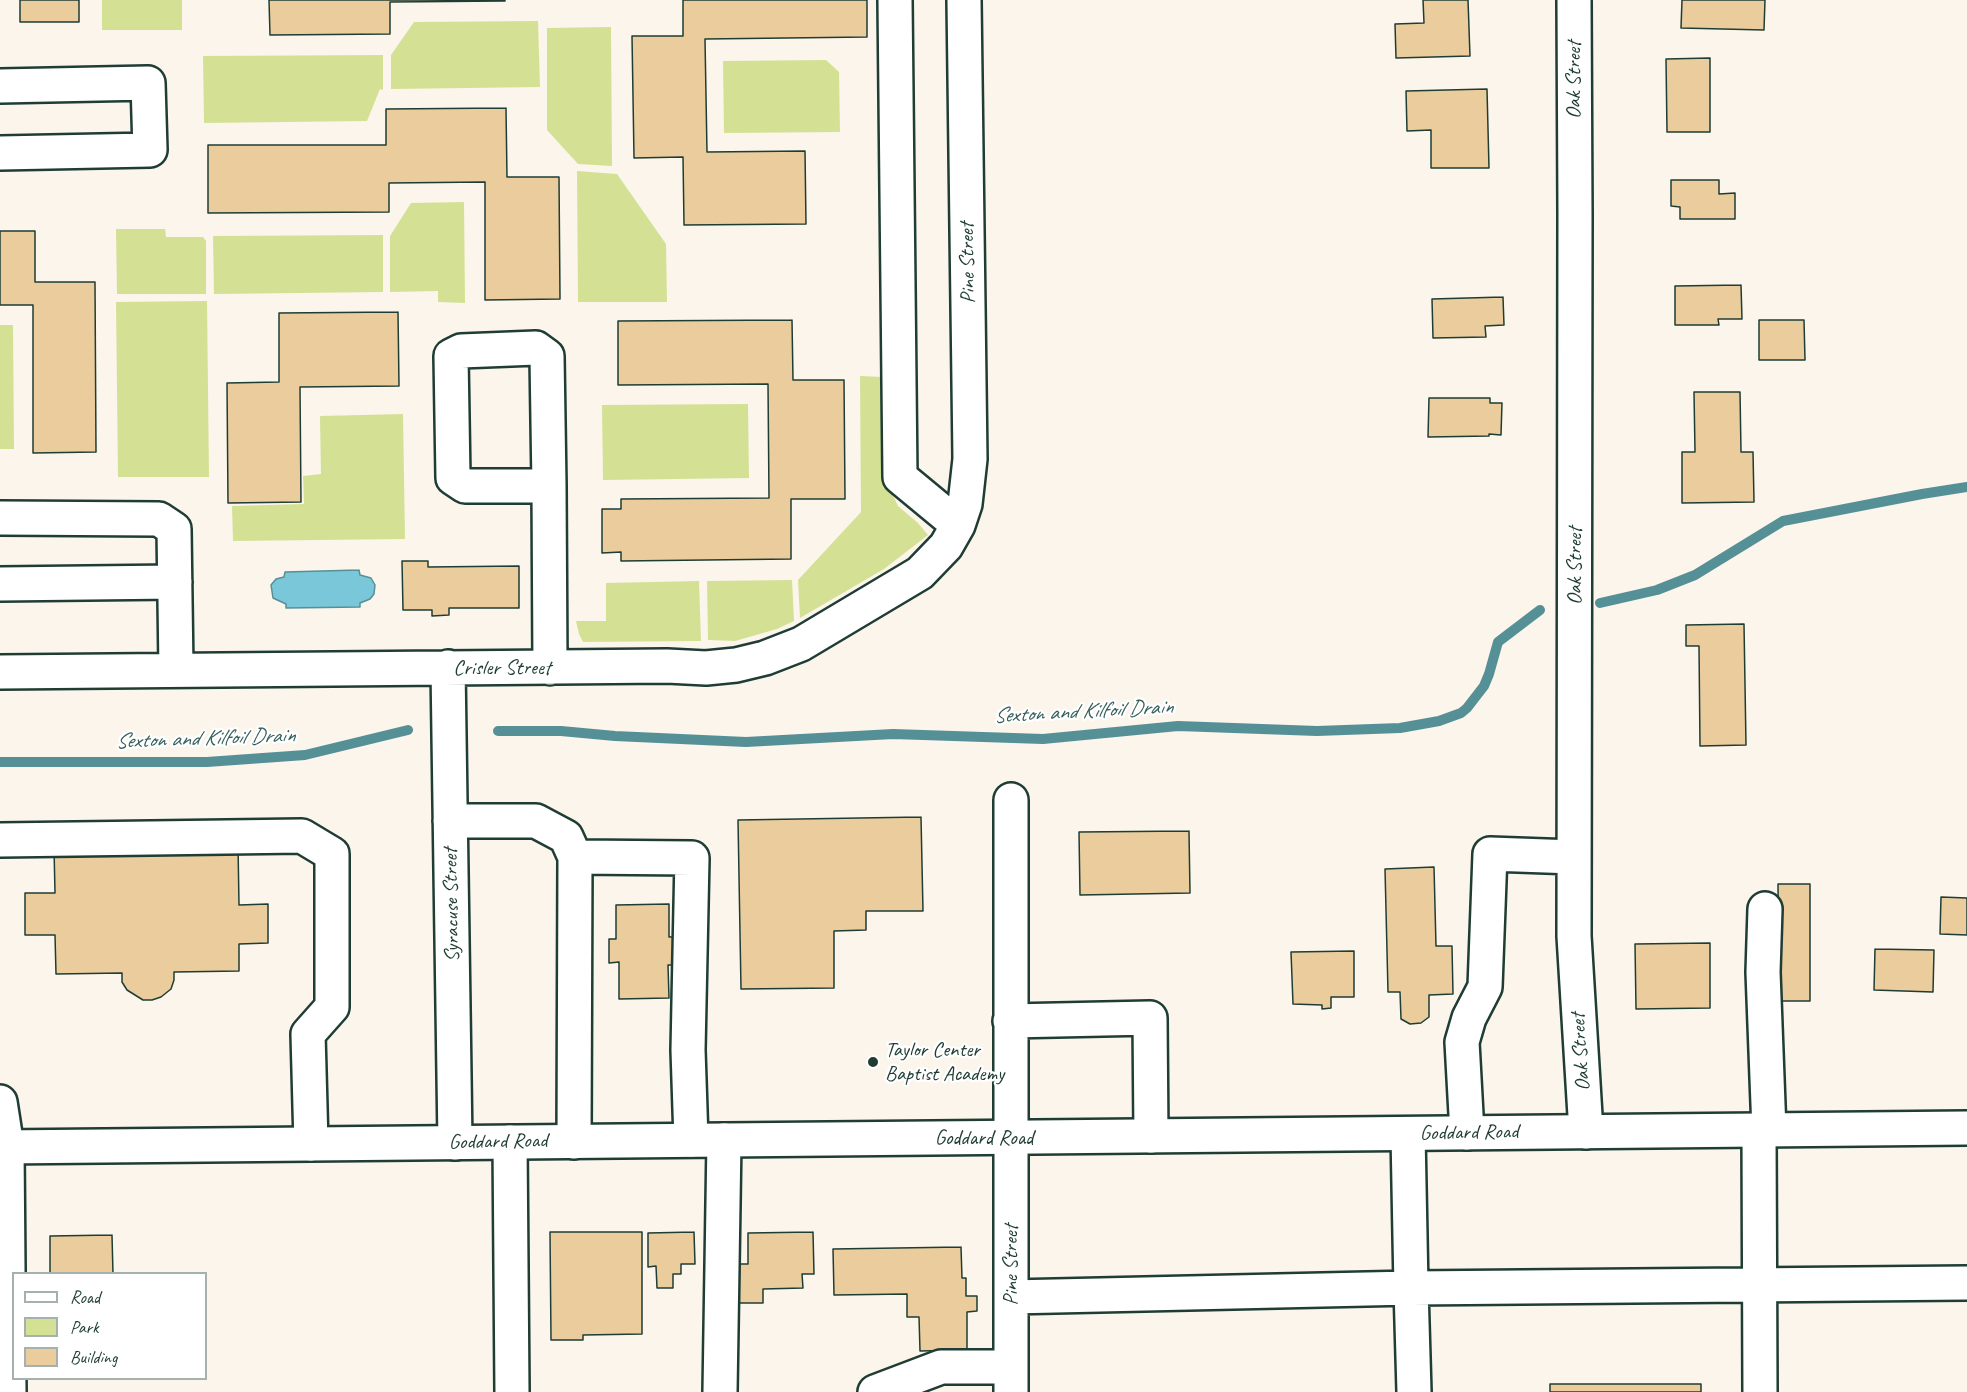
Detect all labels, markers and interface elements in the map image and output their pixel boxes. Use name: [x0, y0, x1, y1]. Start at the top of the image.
street label: Oak Street: [1561, 41, 1587, 119]
street label: Pine Street: [955, 222, 981, 304]
street label: Oak Street: [1562, 527, 1588, 605]
street label: Crisler Street: [453, 655, 551, 681]
water label: Sexton and Kilfoil Drain: [993, 694, 1173, 730]
water label: Sexton and Kilfoil Drain: [115, 723, 295, 755]
street label: Syracuse Street: [438, 848, 466, 962]
street label: Oak Street: [1566, 1012, 1596, 1092]
place label: Taylor Center Baptist Academy: [885, 1037, 1004, 1087]
marker: Taylor Center Baptist Academy: [866, 1055, 880, 1069]
street label: Goddard Road: [1419, 1120, 1519, 1146]
street label: Goddard Road: [935, 1125, 1033, 1151]
street label: Goddard Road: [448, 1129, 548, 1155]
street label: Pine Street: [998, 1225, 1024, 1305]
legend: [12, 1272, 207, 1380]
text: Road: [70, 1286, 100, 1308]
text: Park: [70, 1316, 99, 1338]
text: Building: [70, 1346, 117, 1368]

